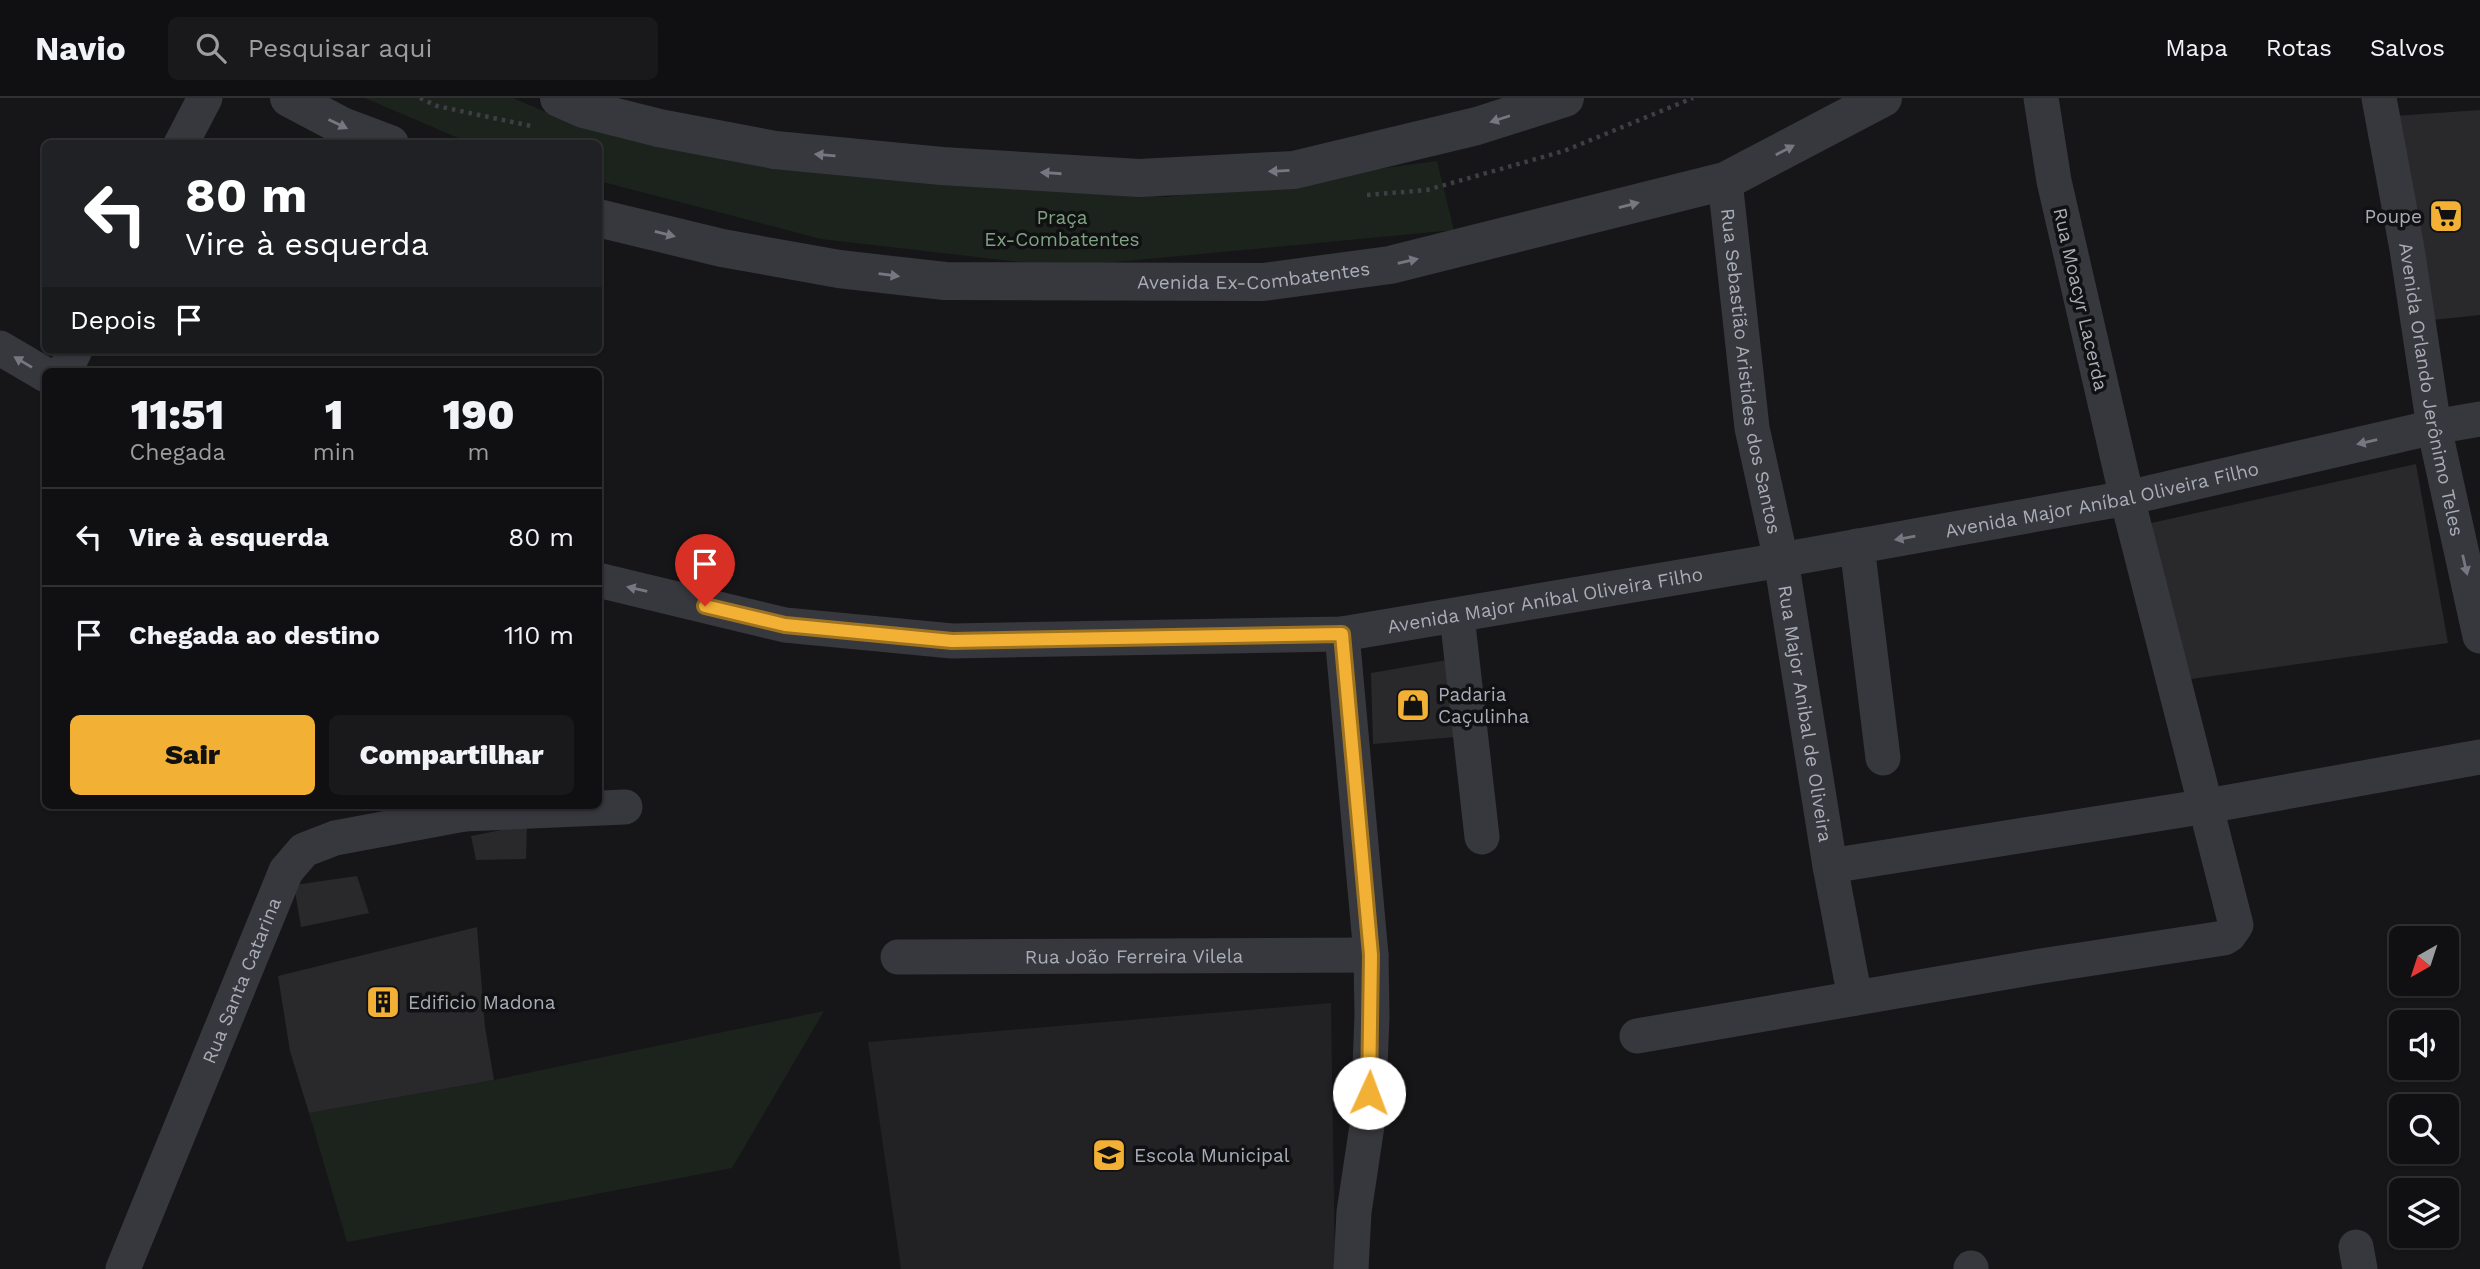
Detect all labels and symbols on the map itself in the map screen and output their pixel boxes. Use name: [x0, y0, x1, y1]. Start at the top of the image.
one-way arrow: [1489, 114, 1510, 125]
one-way arrow: [328, 118, 348, 129]
one-way arrow: [1776, 144, 1796, 156]
one-way arrow: [813, 149, 835, 160]
one-way arrow: [1267, 165, 1289, 176]
one-way arrow: [1040, 167, 1062, 178]
supermarket icon: Poupe: [2427, 197, 2465, 235]
one-way arrow: [1618, 199, 1640, 210]
street label: Rua Moacyr Lacerda: [2048, 205, 2113, 393]
place label: Poupe: [2365, 205, 2422, 228]
park label: Praça Ex-Combatentes: [984, 206, 1140, 251]
street label: Rua Sebastião Aristides dos Santos: [1716, 207, 1786, 536]
one-way arrow: [654, 229, 676, 240]
street label: Avenida Orlando Jerônimo Teles: [2394, 241, 2469, 538]
one-way arrow: [1397, 255, 1419, 266]
street label: Avenida Ex-Combatentes: [1137, 257, 1371, 294]
one-way arrow: [878, 269, 900, 280]
one-way arrow: [13, 355, 32, 368]
one-way arrow: [2356, 437, 2378, 448]
street label: Avenida Major Aníbal Oliveira Filho: [1943, 457, 2261, 542]
one-way arrow: [1894, 533, 1916, 544]
pin: [675, 534, 735, 606]
one-way arrow: [2460, 554, 2471, 576]
street label: Avenida Major Aníbal Oliveira Filho: [1386, 562, 1704, 638]
street label: Rua Major Anibal de Oliveira: [1773, 583, 1837, 844]
one-way arrow: [626, 584, 648, 595]
place label: Padaria Caçulinha: [1438, 683, 1530, 728]
shop icon: Padaria Caçulinha: [1394, 686, 1432, 724]
street label: Rua Santa Catarina: [197, 894, 286, 1067]
north arrow: [2389, 926, 2459, 996]
street label: Rua João Ferreira Vilela: [1025, 945, 1243, 968]
building icon: Edificio Madona: [364, 983, 402, 1021]
place label: Edificio Madona: [408, 991, 556, 1014]
position arrow: [1332, 1056, 1406, 1130]
school or university icon: Escola Municipal: [1090, 1136, 1128, 1174]
place label: Escola Municipal: [1134, 1144, 1290, 1167]

